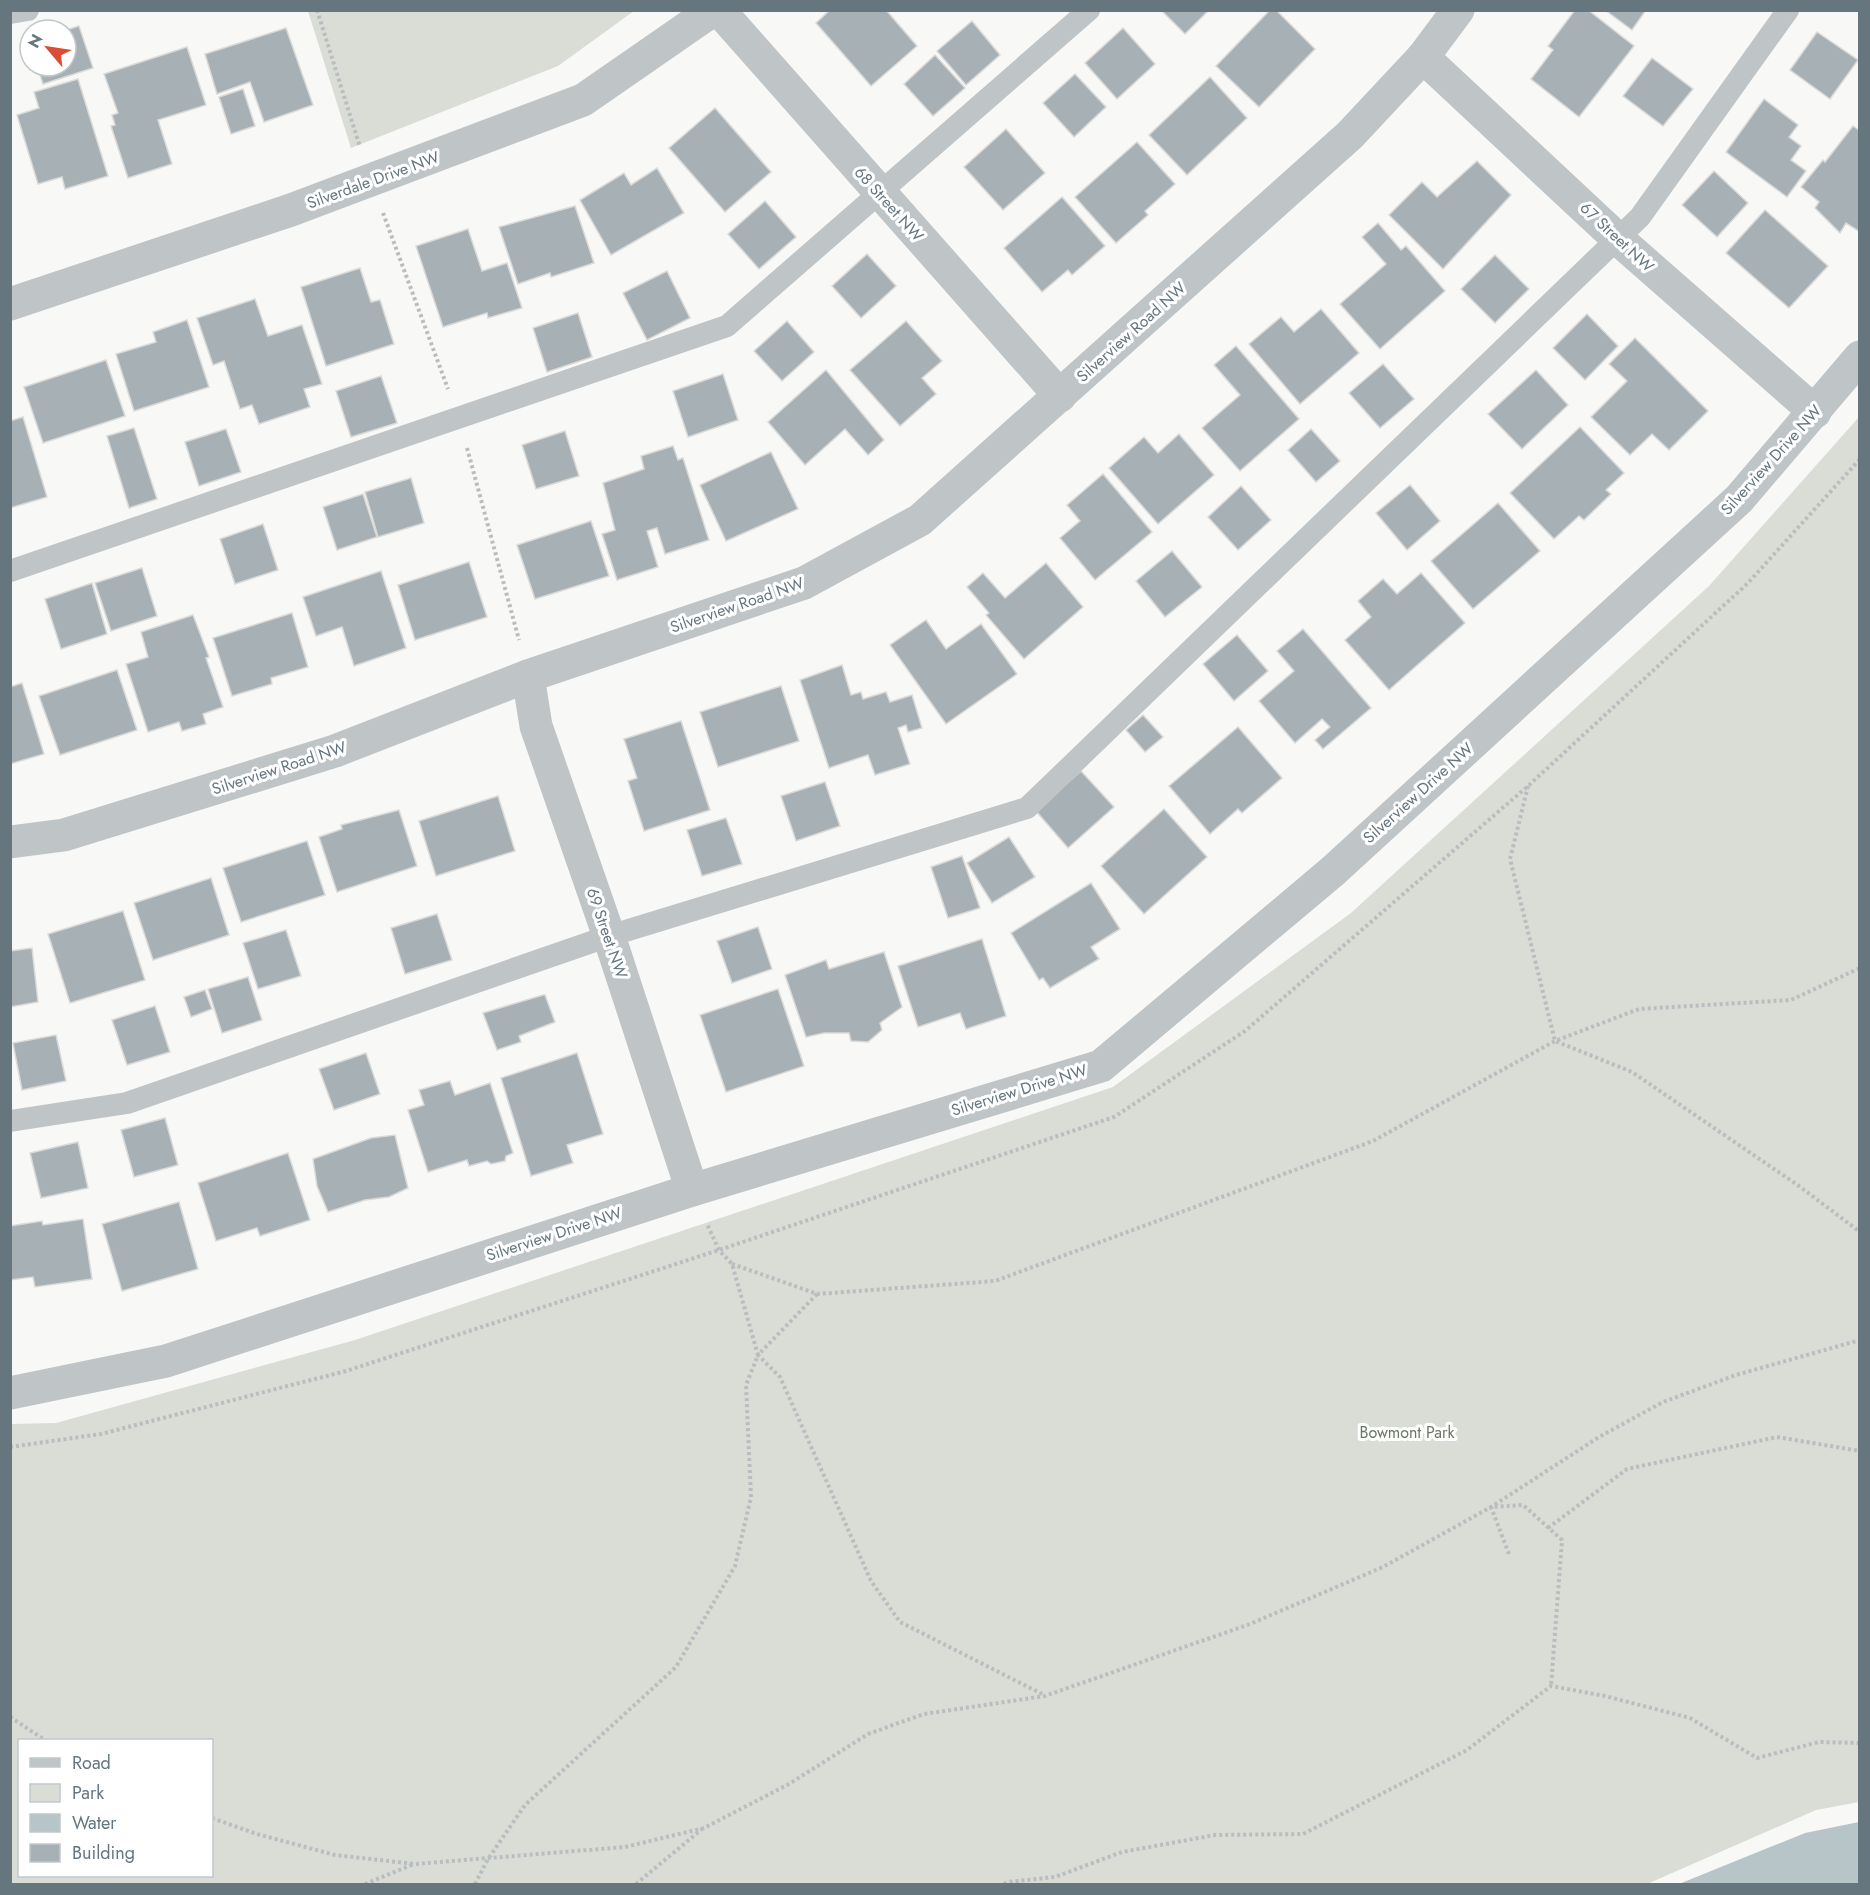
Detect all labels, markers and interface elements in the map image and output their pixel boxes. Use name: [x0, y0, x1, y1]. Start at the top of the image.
north arrow: [18, 18, 78, 78]
text: N: [22, 30, 48, 52]
street label: Silverdale Drive NW: [304, 145, 443, 215]
street label: 68 Street NW: [849, 161, 929, 247]
street label: 67 Street NW: [1575, 197, 1659, 277]
street label: Silverview Road NW: [1071, 276, 1191, 387]
street label: Silverview Drive NW: [1715, 400, 1827, 520]
street label: Silverview Road NW: [667, 571, 807, 639]
street label: Silverview Road NW: [209, 735, 349, 801]
street label: Silverview Drive NW: [1358, 737, 1478, 849]
street label: 69 Street NW: [581, 885, 633, 982]
street label: Silverview Drive NW: [948, 1058, 1090, 1122]
street label: Silverview Drive NW: [483, 1201, 625, 1267]
park label: Bowmont Park: [1359, 1421, 1455, 1444]
legend: [18, 1739, 213, 1877]
text: Road: [72, 1750, 111, 1776]
text: Park: [72, 1780, 104, 1806]
text: Water: [72, 1810, 117, 1836]
text: Building: [72, 1840, 135, 1866]

